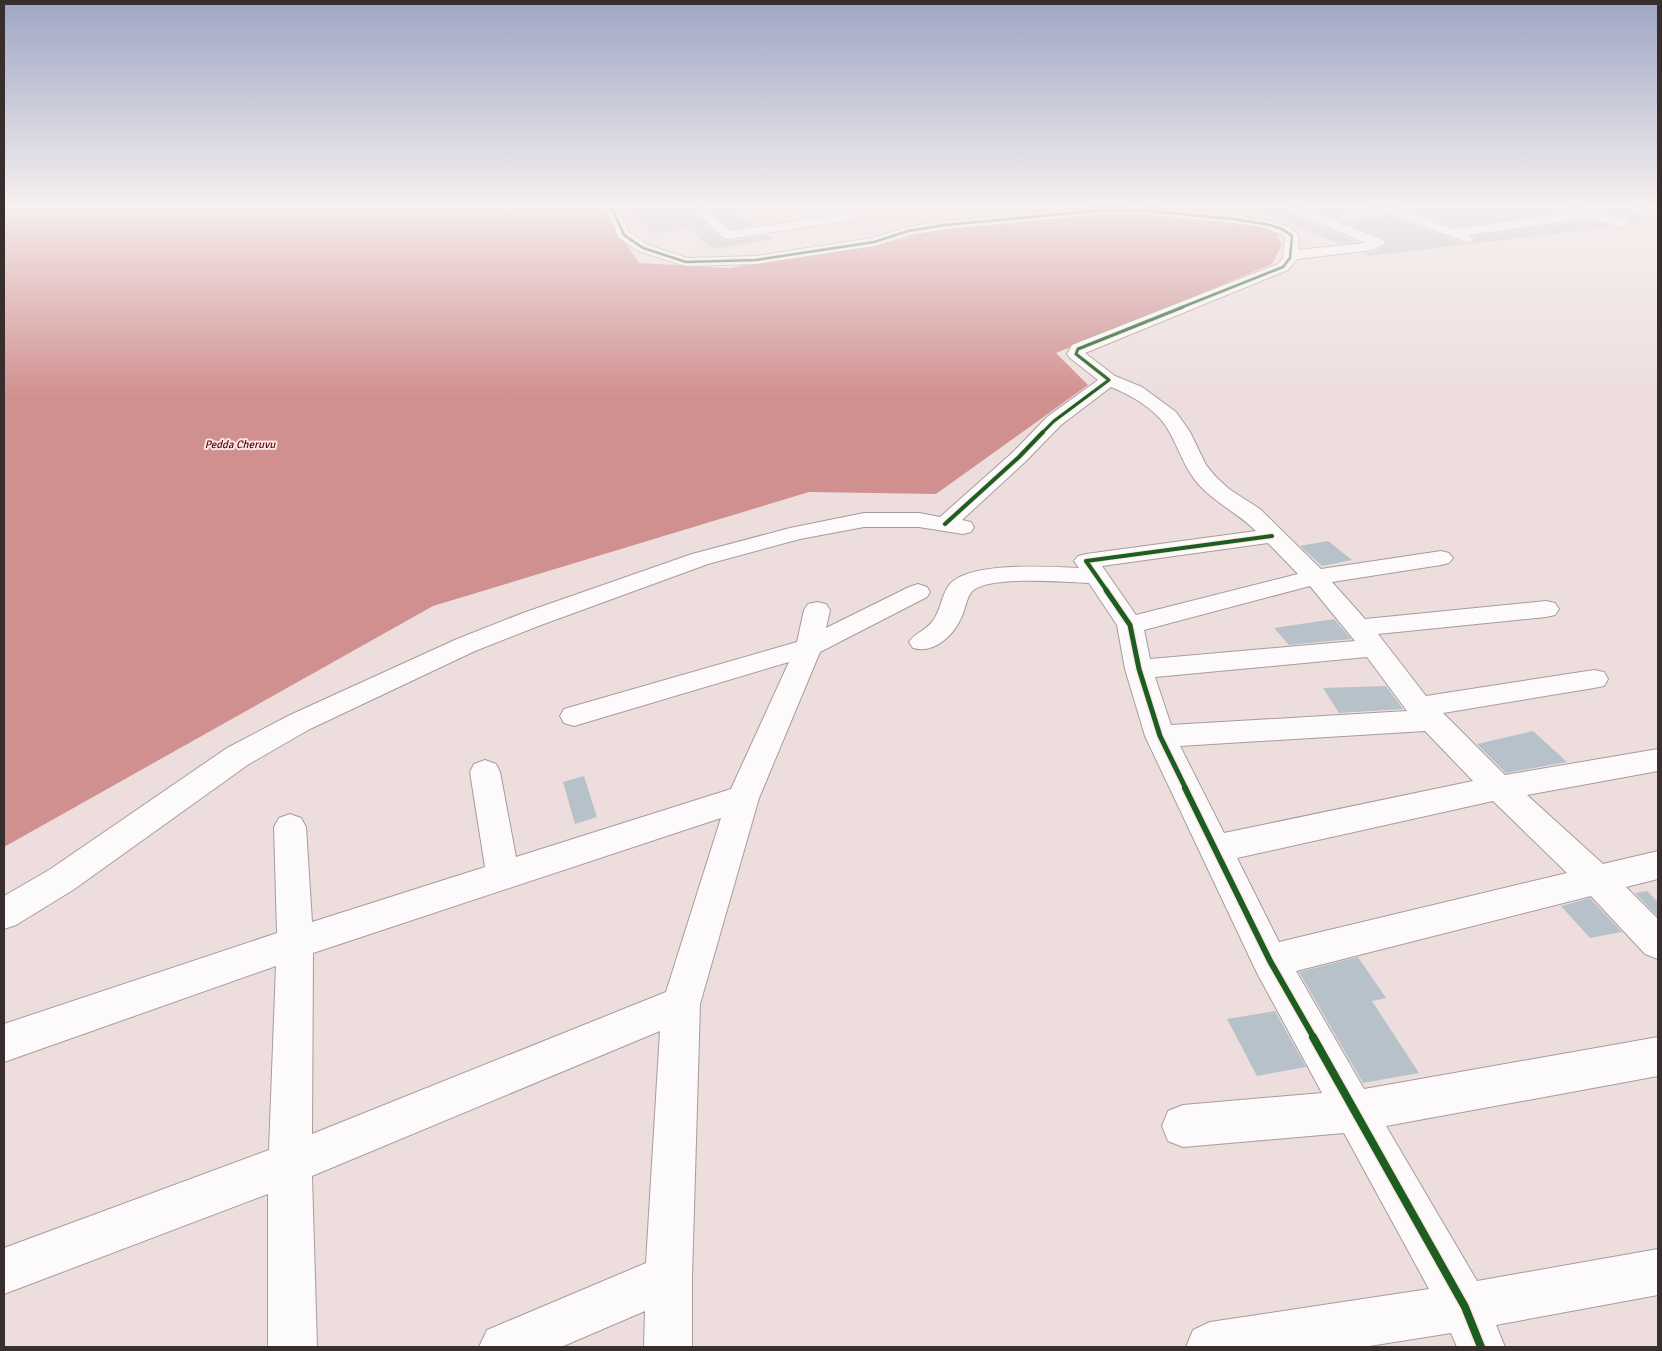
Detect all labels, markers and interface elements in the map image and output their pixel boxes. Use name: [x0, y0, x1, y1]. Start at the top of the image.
water label: Pedda Cheruvu: [205, 438, 276, 451]

